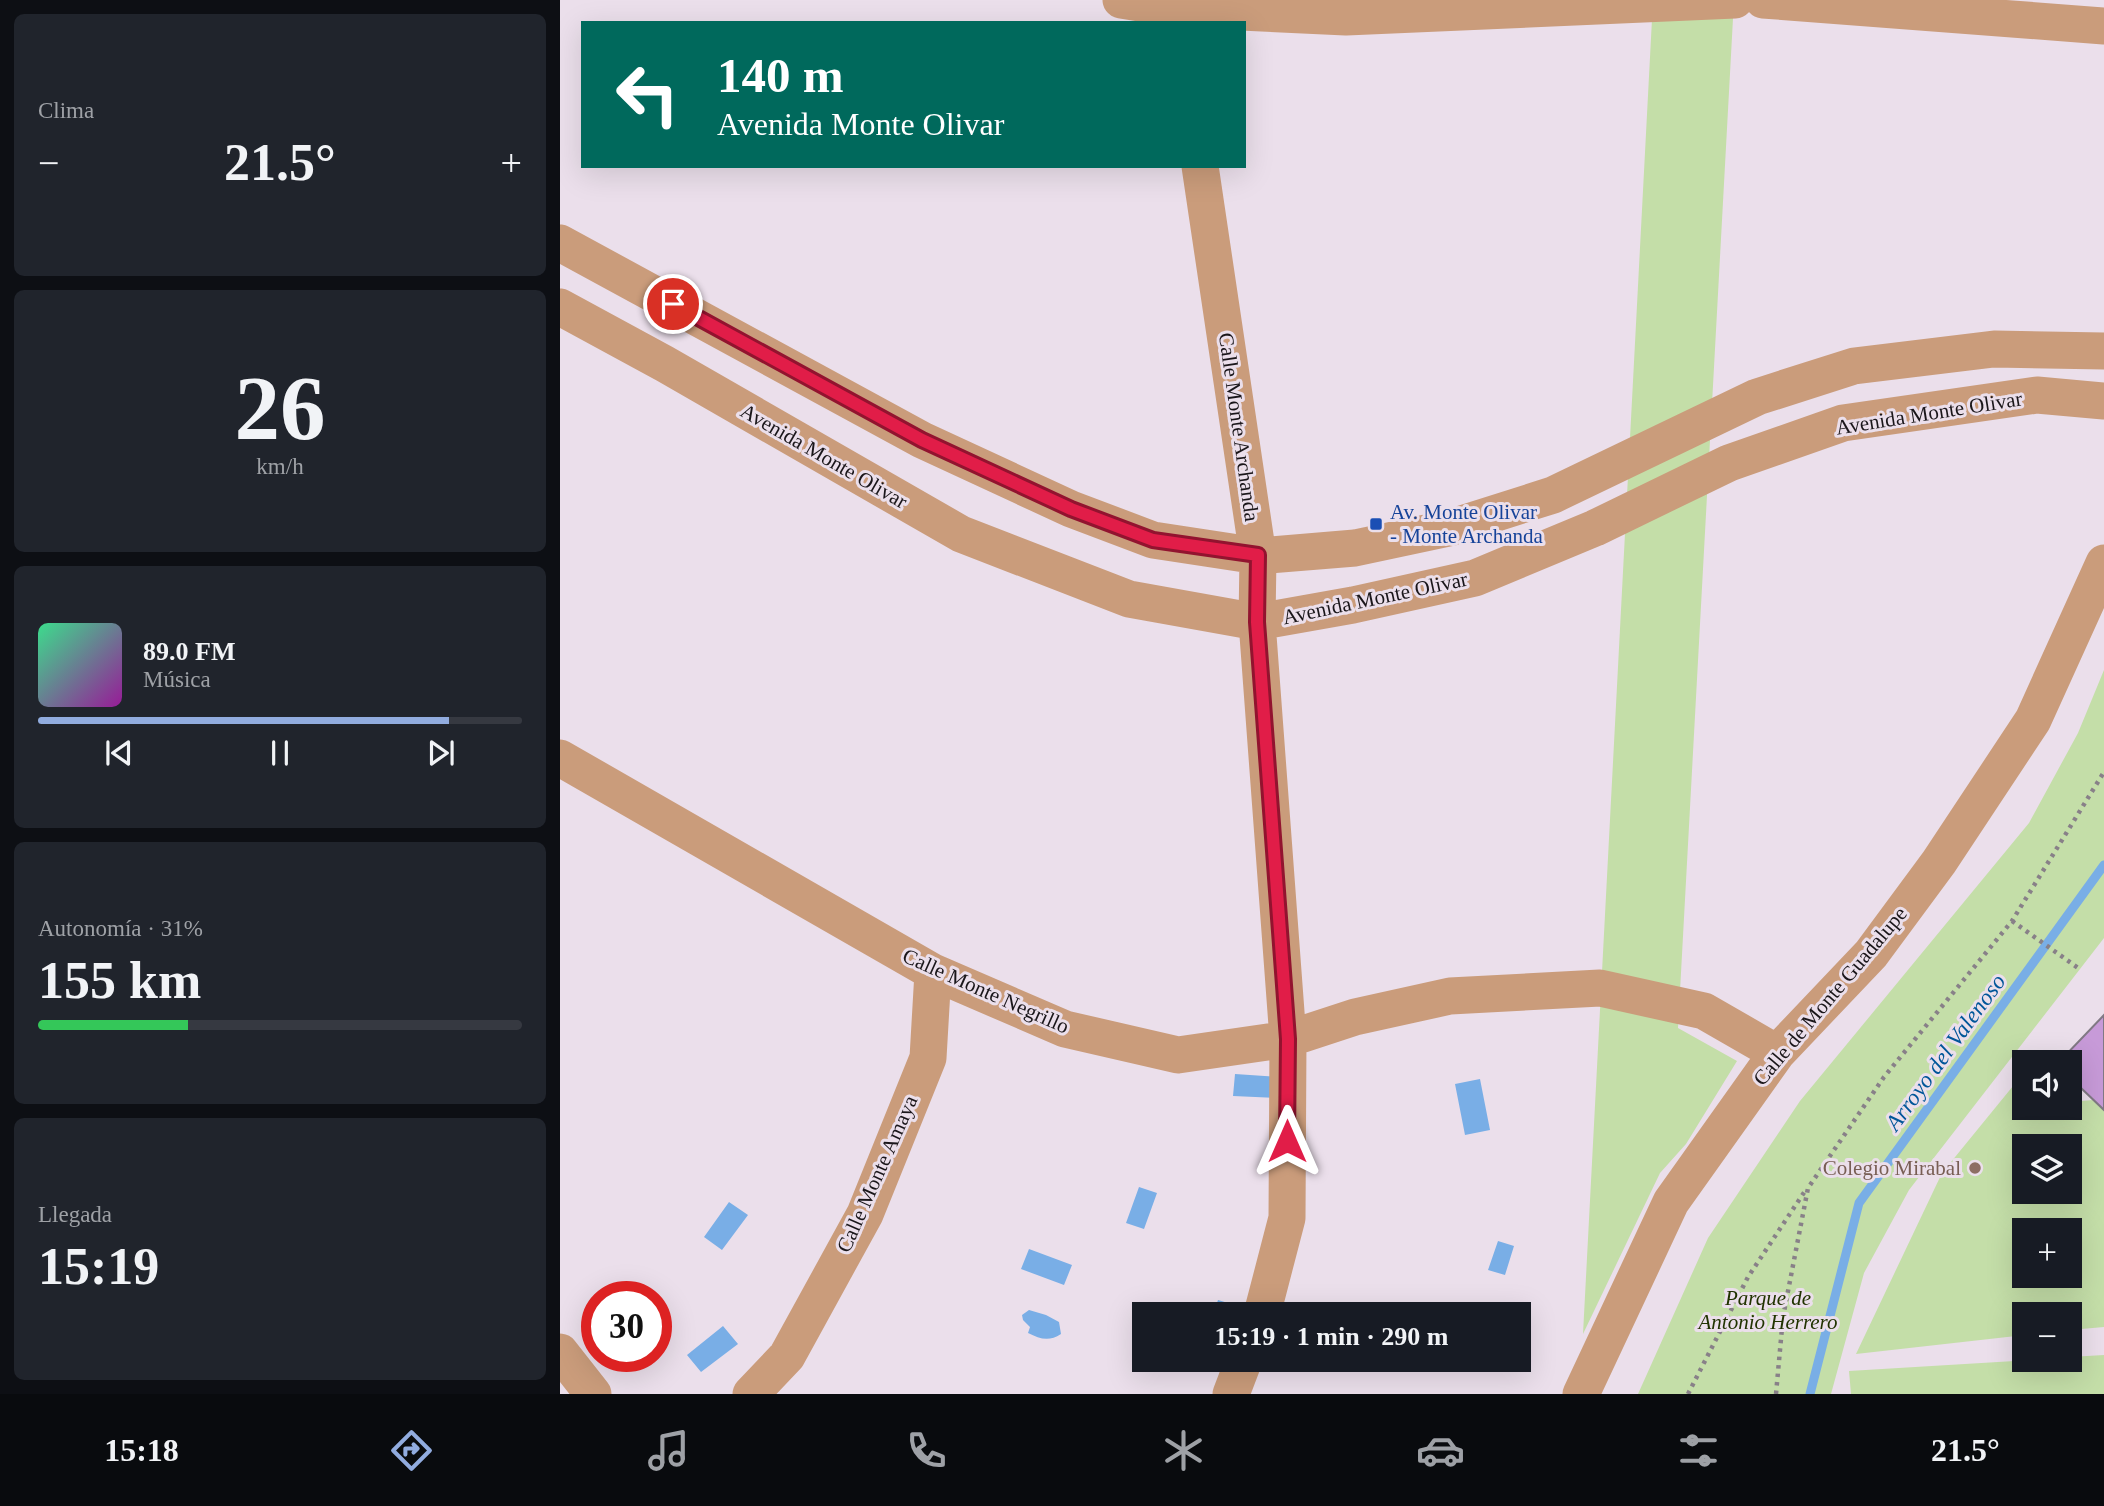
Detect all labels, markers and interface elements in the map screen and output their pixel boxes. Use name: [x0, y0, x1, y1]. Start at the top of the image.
text: 140 m: [717, 48, 844, 103]
icon: left: [602, 49, 693, 140]
text: Clima: [38, 98, 94, 123]
text: Avenida Monte Olivar: [717, 106, 1004, 142]
text: 21.5°: [224, 134, 336, 191]
text: −: [38, 142, 59, 184]
text: +: [501, 142, 522, 184]
pin: [643, 274, 703, 334]
icon: arrive: [654, 285, 692, 323]
street label: Calle Monte Archanda: [1214, 331, 1264, 523]
text: 26: [235, 358, 326, 459]
street label: Avenida Monte Olivar: [1834, 386, 2024, 440]
street label: Avenida Monte Olivar: [736, 398, 912, 514]
text: km/h: [256, 454, 304, 479]
place label: Av. Monte Olivar - Monte Archanda: [1390, 500, 1543, 548]
marker: Av. Monte Olivar - Monte Archanda: [1368, 516, 1384, 532]
street label: Avenida Monte Olivar: [1280, 567, 1470, 629]
text: 89.0 FM: [143, 637, 235, 666]
text: Música: [143, 667, 211, 692]
icon: previous: [100, 734, 138, 772]
icon: pause: [261, 734, 299, 772]
icon: next: [422, 734, 460, 772]
street label: Calle de Monte Guadalupe: [1748, 902, 1912, 1090]
text: Autonomía · 31%: [38, 916, 203, 941]
street label: Calle Monte Negrillo: [899, 944, 1073, 1038]
text: 155 km: [38, 952, 201, 1009]
water label: Arroyo del Valenoso: [1879, 969, 2010, 1137]
map controls: [2012, 1050, 2082, 1372]
button: sound: [2012, 1050, 2082, 1120]
street label: Calle Monte Amaya: [832, 1091, 923, 1256]
position arrow: [1250, 1104, 1324, 1178]
button: layers: [2012, 1134, 2082, 1204]
place label: Colegio Mirabal: [1823, 1156, 1961, 1180]
marker: Colegio Mirabal: [1967, 1160, 1983, 1176]
text: Llegada: [38, 1202, 112, 1227]
button: +: [2012, 1218, 2082, 1288]
text: 15:19: [38, 1238, 159, 1295]
speed limit sign: 30: [581, 1281, 672, 1372]
park label: Parque de Antonio Herrero: [1696, 1286, 1838, 1334]
button: −: [2012, 1302, 2082, 1372]
text: 15:19 · 1 min · 290 m: [1215, 1322, 1449, 1351]
icon: directions: [387, 1426, 436, 1475]
icon: music: [644, 1426, 693, 1475]
icon: phone: [902, 1426, 951, 1475]
icon: climate: [1159, 1426, 1208, 1475]
icon: car: [1416, 1426, 1465, 1475]
icon: filters: [1674, 1426, 1723, 1475]
text: 15:18: [104, 1432, 179, 1468]
text: 21.5°: [1931, 1432, 2000, 1468]

